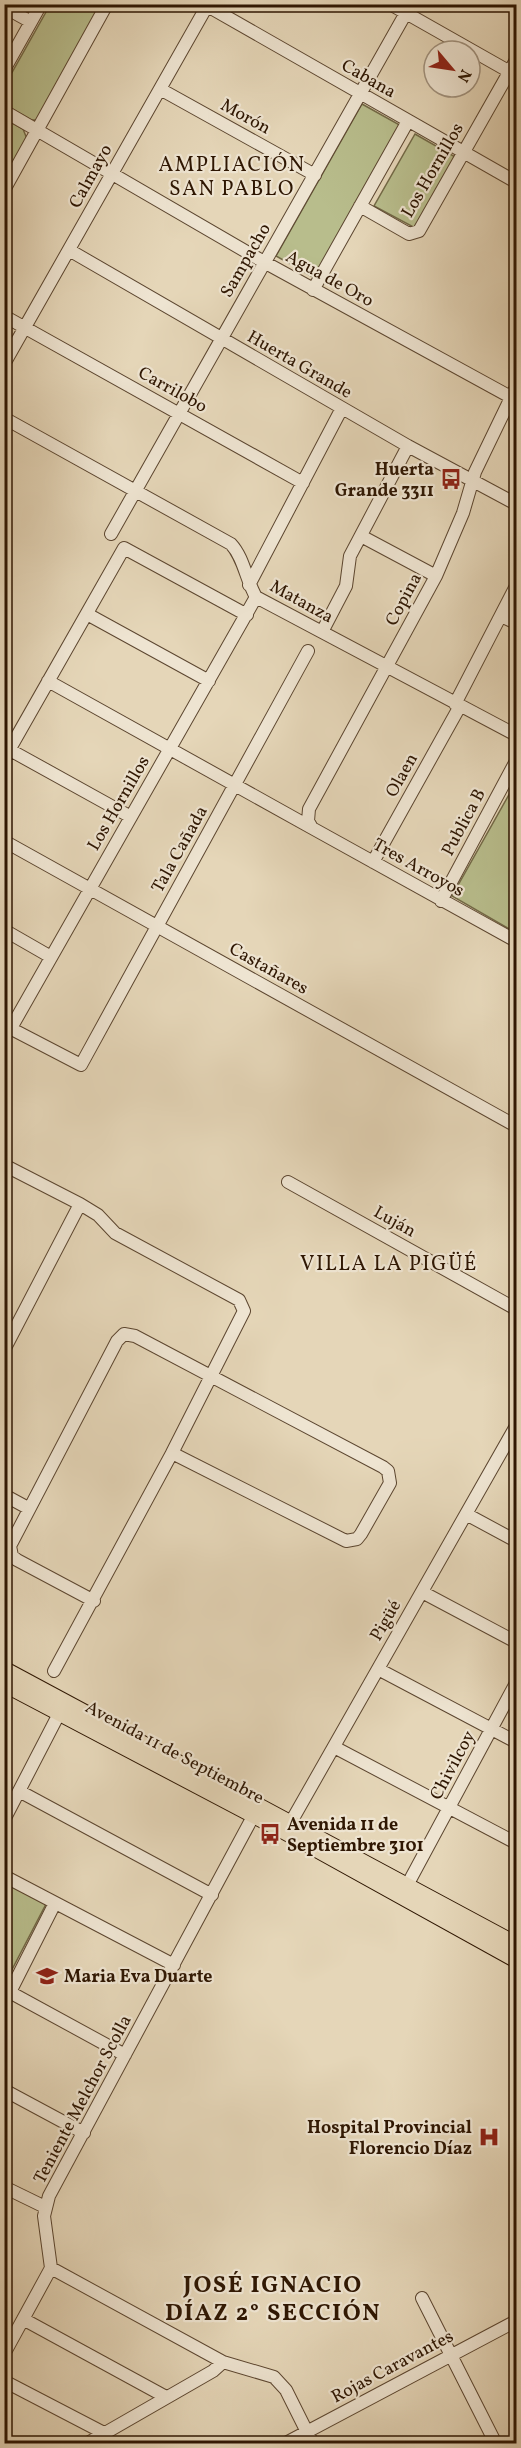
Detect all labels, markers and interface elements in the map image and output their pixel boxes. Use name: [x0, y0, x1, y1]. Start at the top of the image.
north arrow: [422, 39, 482, 99]
street label: Cabana: [336, 54, 400, 105]
text: N: [451, 65, 476, 86]
street label: Morón: [216, 93, 275, 141]
street label: Los Hornillos: [396, 119, 471, 223]
street label: Calmayo: [64, 140, 119, 213]
district label: AMPLIACIÓN SAN PABLO: [158, 151, 306, 204]
street label: Sampacho: [215, 219, 278, 303]
street label: Agua de Oro: [281, 245, 378, 314]
street label: Huerta Grande: [242, 325, 356, 406]
street label: Carrilobo: [133, 361, 211, 420]
place label: Huerta Grande 3311: [335, 458, 434, 504]
bus stop icon: Huerta Grande 3311: [439, 467, 463, 491]
street label: Copina: [380, 569, 429, 631]
street label: Matanza: [265, 575, 338, 630]
street label: Olaen: [380, 749, 425, 802]
street label: Los Hornillos: [82, 752, 157, 856]
street label: Publica B: [436, 785, 492, 861]
street label: Tala Cañada: [146, 802, 215, 898]
street label: Tres Arroyos: [368, 833, 469, 904]
street label: Castañares: [224, 937, 312, 1001]
street label: Luján: [369, 1200, 420, 1244]
district label: VILLA LA PIGÜÉ: [300, 1250, 478, 1279]
street label: Pigüé: [365, 1596, 408, 1646]
street label: Avenida 11 de Septiembre: [81, 1696, 268, 1811]
street label: Chivilcoy: [425, 1726, 482, 1805]
place label: Avenida 11 de Septiembre 3101: [287, 1813, 424, 1859]
bus stop icon: Avenida 11 de Septiembre 3101: [258, 1822, 282, 1846]
school or university icon: Maria Eva Duarte: [35, 1964, 59, 1988]
place label: Maria Eva Duarte: [64, 1965, 213, 1990]
street label: Teniente Melchor Scolla: [28, 2011, 138, 2189]
place label: Hospital Provincial Florencio Díaz: [307, 2116, 472, 2162]
hospital icon: Hospital Provincial Florencio Díaz: [477, 2125, 501, 2149]
district label: JOSÉ IGNACIO DÍAZ 2° SECCIÓN: [165, 2269, 381, 2331]
street label: Rojas Caravantes: [327, 2325, 458, 2410]

